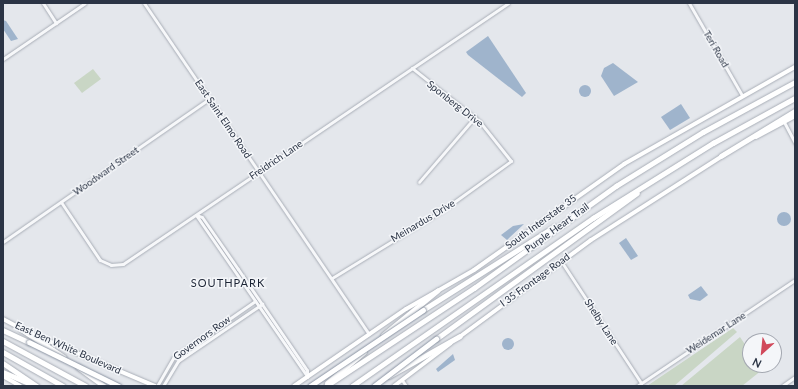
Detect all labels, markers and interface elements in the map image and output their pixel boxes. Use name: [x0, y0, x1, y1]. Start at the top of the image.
street label: Teri Road: [701, 28, 731, 70]
street label: East Saint Elmo Road: [192, 77, 254, 161]
street label: Sponberg Drive: [424, 78, 486, 130]
street label: Freidrich Lane: [247, 138, 305, 182]
street label: Woodward Street: [71, 144, 141, 198]
street label: South Interstate 35: [503, 192, 579, 252]
street label: Meinardus Drive: [389, 197, 457, 245]
street label: Purple Heart Trail: [522, 201, 592, 255]
street label: I 35 Frontage Road: [498, 251, 572, 309]
district label: SOUTHPARK: [191, 276, 265, 290]
street label: Shelby Lane: [582, 297, 620, 347]
street label: Weidemar Lane: [684, 309, 748, 357]
street label: Governors Row: [171, 313, 233, 363]
street label: East Ben White Boulevard: [13, 319, 123, 377]
north arrow: [742, 333, 782, 373]
text: N: [750, 356, 764, 371]

